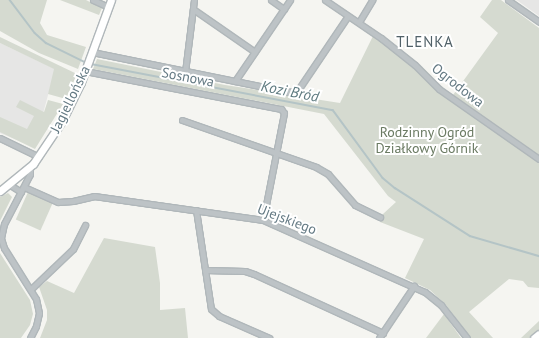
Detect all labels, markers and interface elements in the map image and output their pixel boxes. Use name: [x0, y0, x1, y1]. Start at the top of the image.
district label: TLENKA: [396, 33, 454, 51]
street label: Ogrodowa: [429, 59, 487, 111]
street label: Jagiellońska: [47, 63, 93, 135]
street label: Sosnowa: [160, 64, 216, 90]
water label: Kozi Bród: [260, 77, 320, 105]
park label: Rodzinny Ogród Działkowy Górnik: [375, 124, 479, 156]
street label: Ujejskiego: [255, 200, 319, 238]

